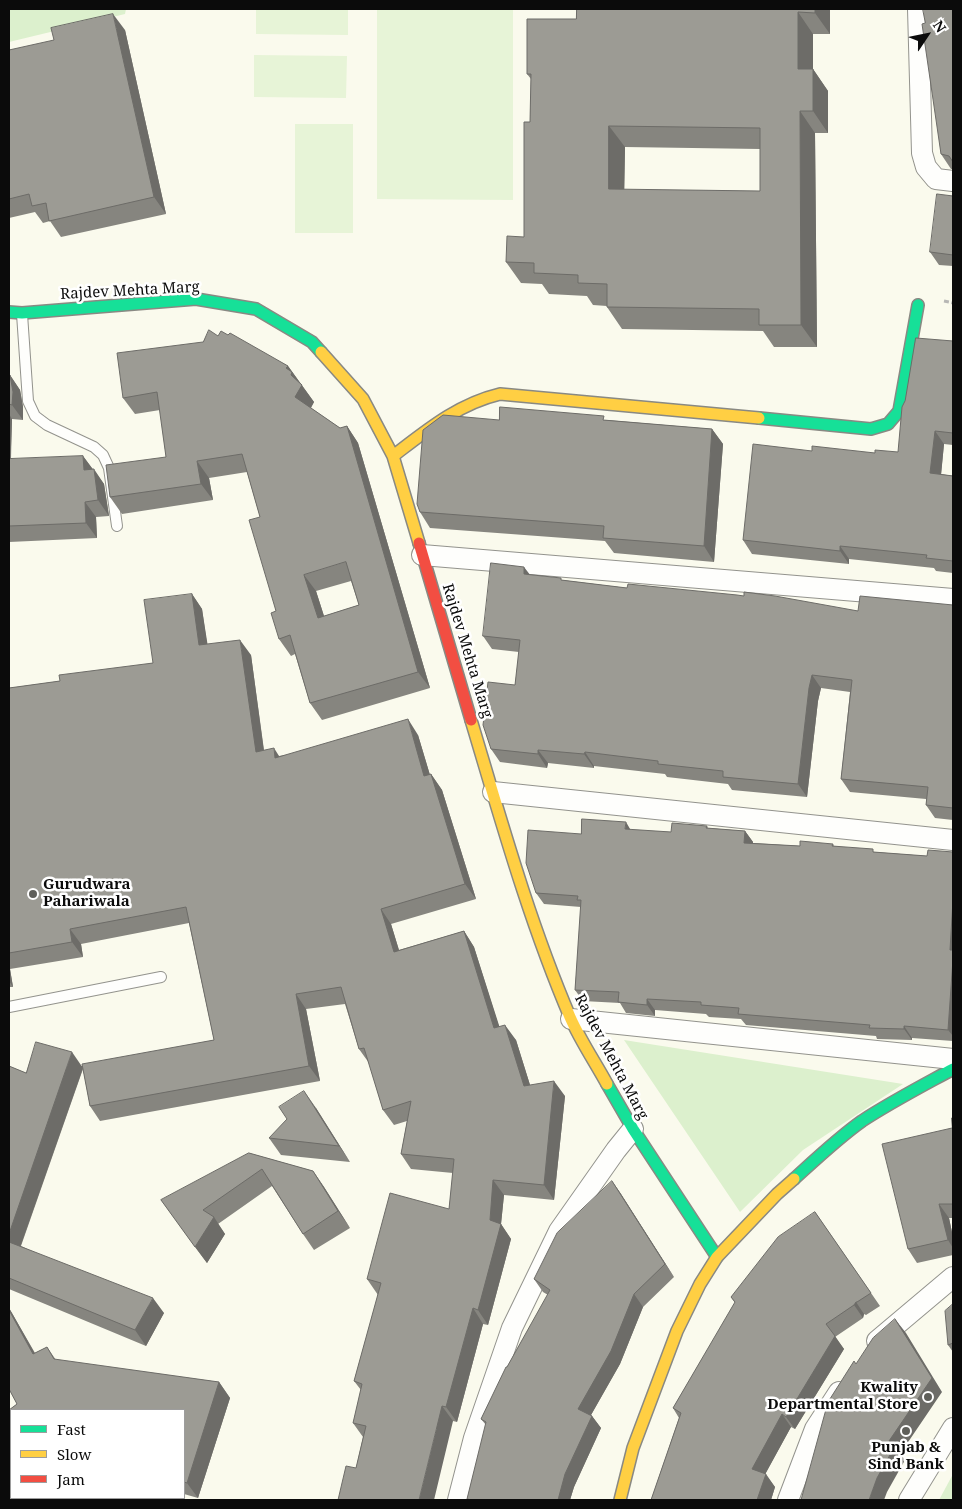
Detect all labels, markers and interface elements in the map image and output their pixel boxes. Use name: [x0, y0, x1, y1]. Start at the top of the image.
north arrow: [902, 10, 952, 60]
text: N: [929, 16, 951, 36]
street label: Rajdev Mehta Marg: [60, 278, 200, 304]
street label: Rajdev Mehta Marg: [438, 582, 496, 720]
place label: Gurudwara Pahariwala: [43, 876, 131, 911]
marker: Gurudwara Pahariwala: [27, 888, 39, 900]
street label: Rajdev Mehta Marg: [570, 991, 652, 1123]
place label: Kwality Departmental Store: [767, 1379, 918, 1414]
marker: Kwality Departmental Store: [922, 1391, 934, 1403]
legend: [10, 1409, 185, 1499]
text: Fast: [57, 1419, 86, 1439]
marker: Punjab & Sind Bank: [900, 1425, 912, 1437]
place label: Punjab & Sind Bank: [868, 1439, 944, 1474]
text: Slow: [57, 1444, 91, 1464]
text: Jam: [57, 1469, 85, 1489]

